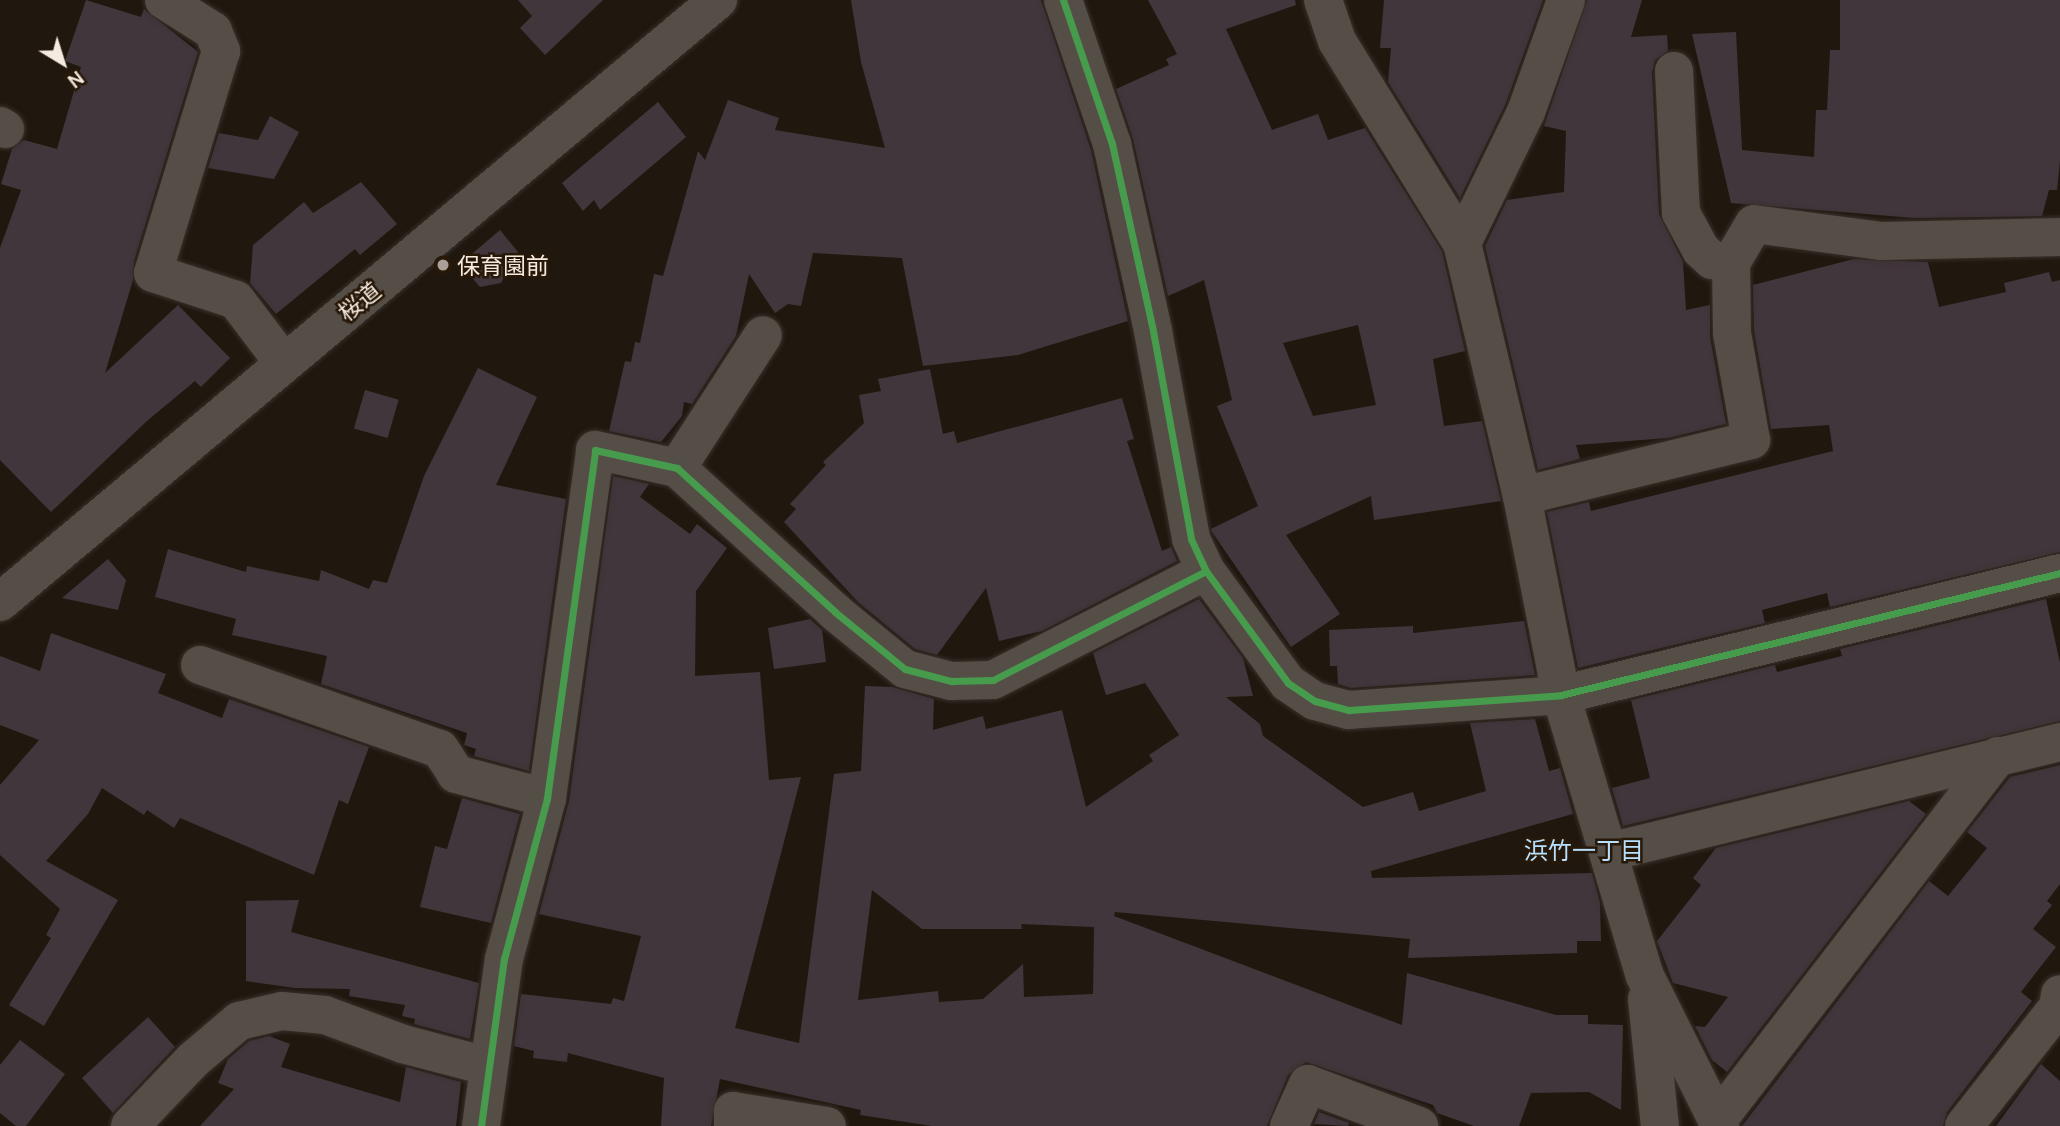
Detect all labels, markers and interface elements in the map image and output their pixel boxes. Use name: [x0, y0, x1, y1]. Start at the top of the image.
north arrow: [28, 28, 98, 98]
text: N: [63, 65, 89, 94]
place label: 保育園前: [457, 251, 549, 279]
marker: 保育園前: [435, 257, 451, 273]
street label: 桜道: [332, 276, 386, 326]
district label: 浜竹一丁目: [1524, 836, 1644, 864]

